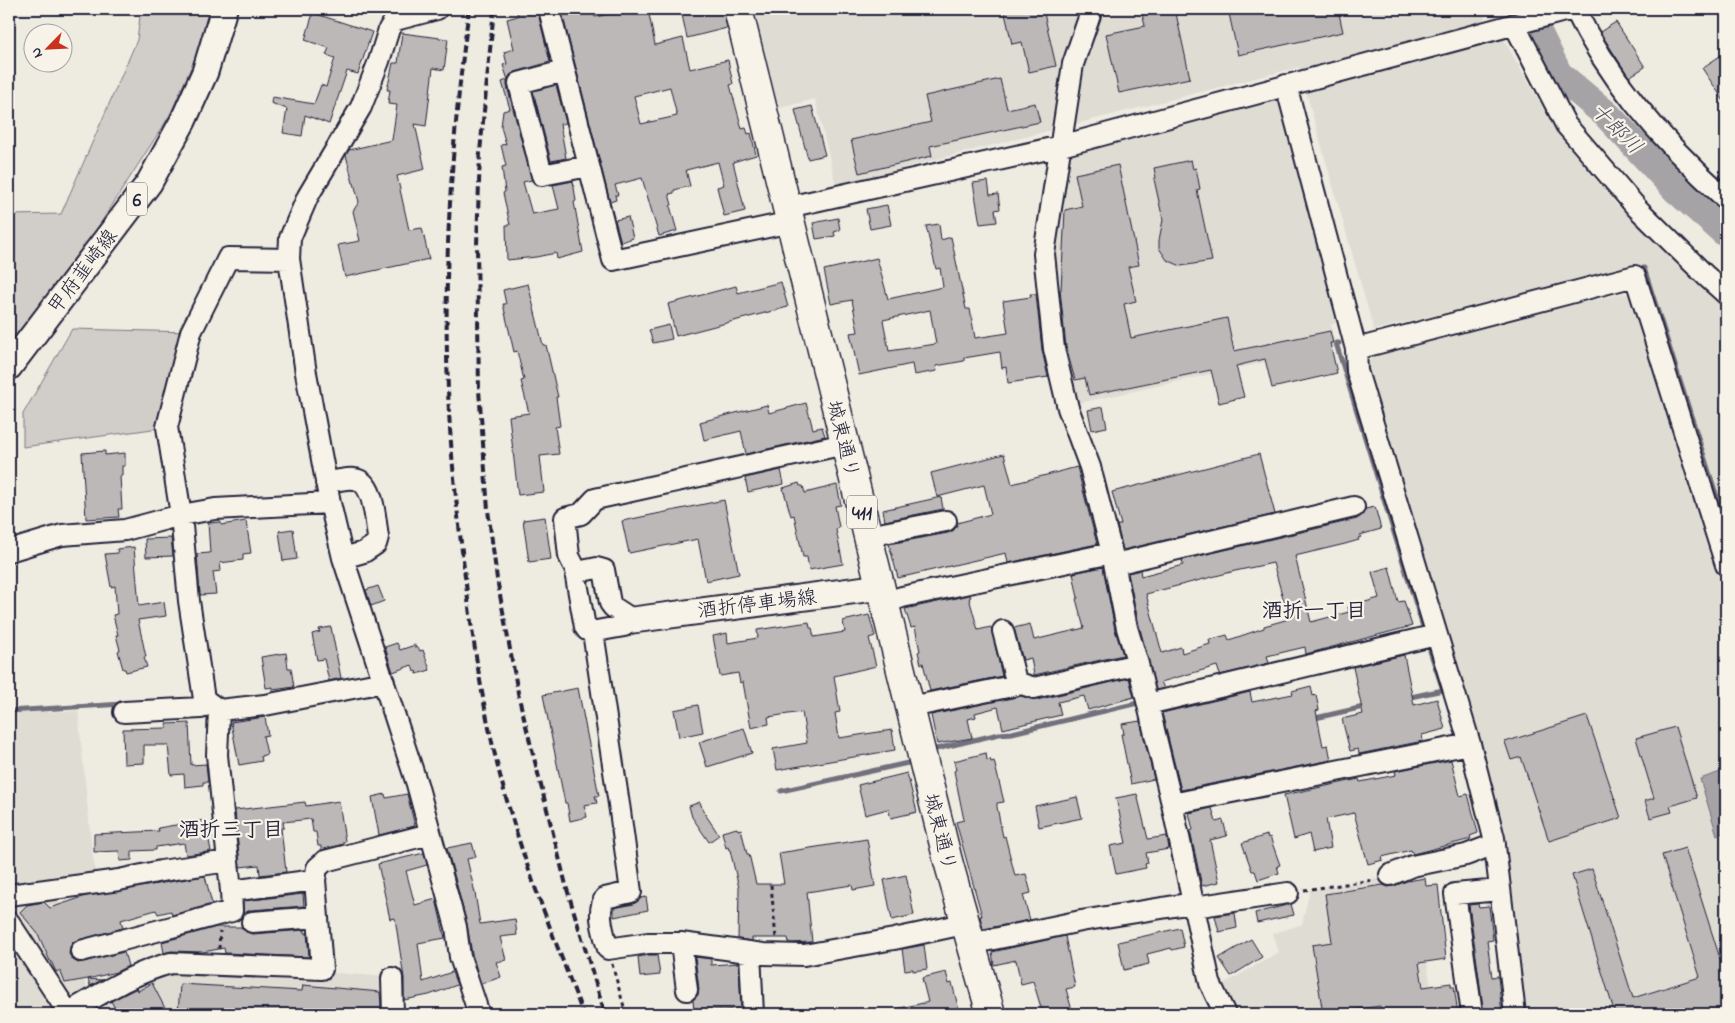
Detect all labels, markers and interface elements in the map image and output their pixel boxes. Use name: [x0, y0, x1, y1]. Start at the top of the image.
north arrow: [22, 22, 72, 72]
text: N: [26, 44, 49, 61]
water label: 十郎川: [1583, 97, 1648, 162]
road number: 6: [127, 182, 147, 215]
street label: 甲府韮崎線: [42, 224, 126, 321]
street label: 城東通り: [818, 397, 865, 482]
road number: 411: [847, 496, 877, 528]
street label: 酒折停車場線: [696, 584, 819, 627]
district label: 酒折一丁目: [1262, 597, 1367, 627]
street label: 城東通り: [915, 790, 962, 875]
district label: 酒折三丁目: [179, 816, 284, 846]

